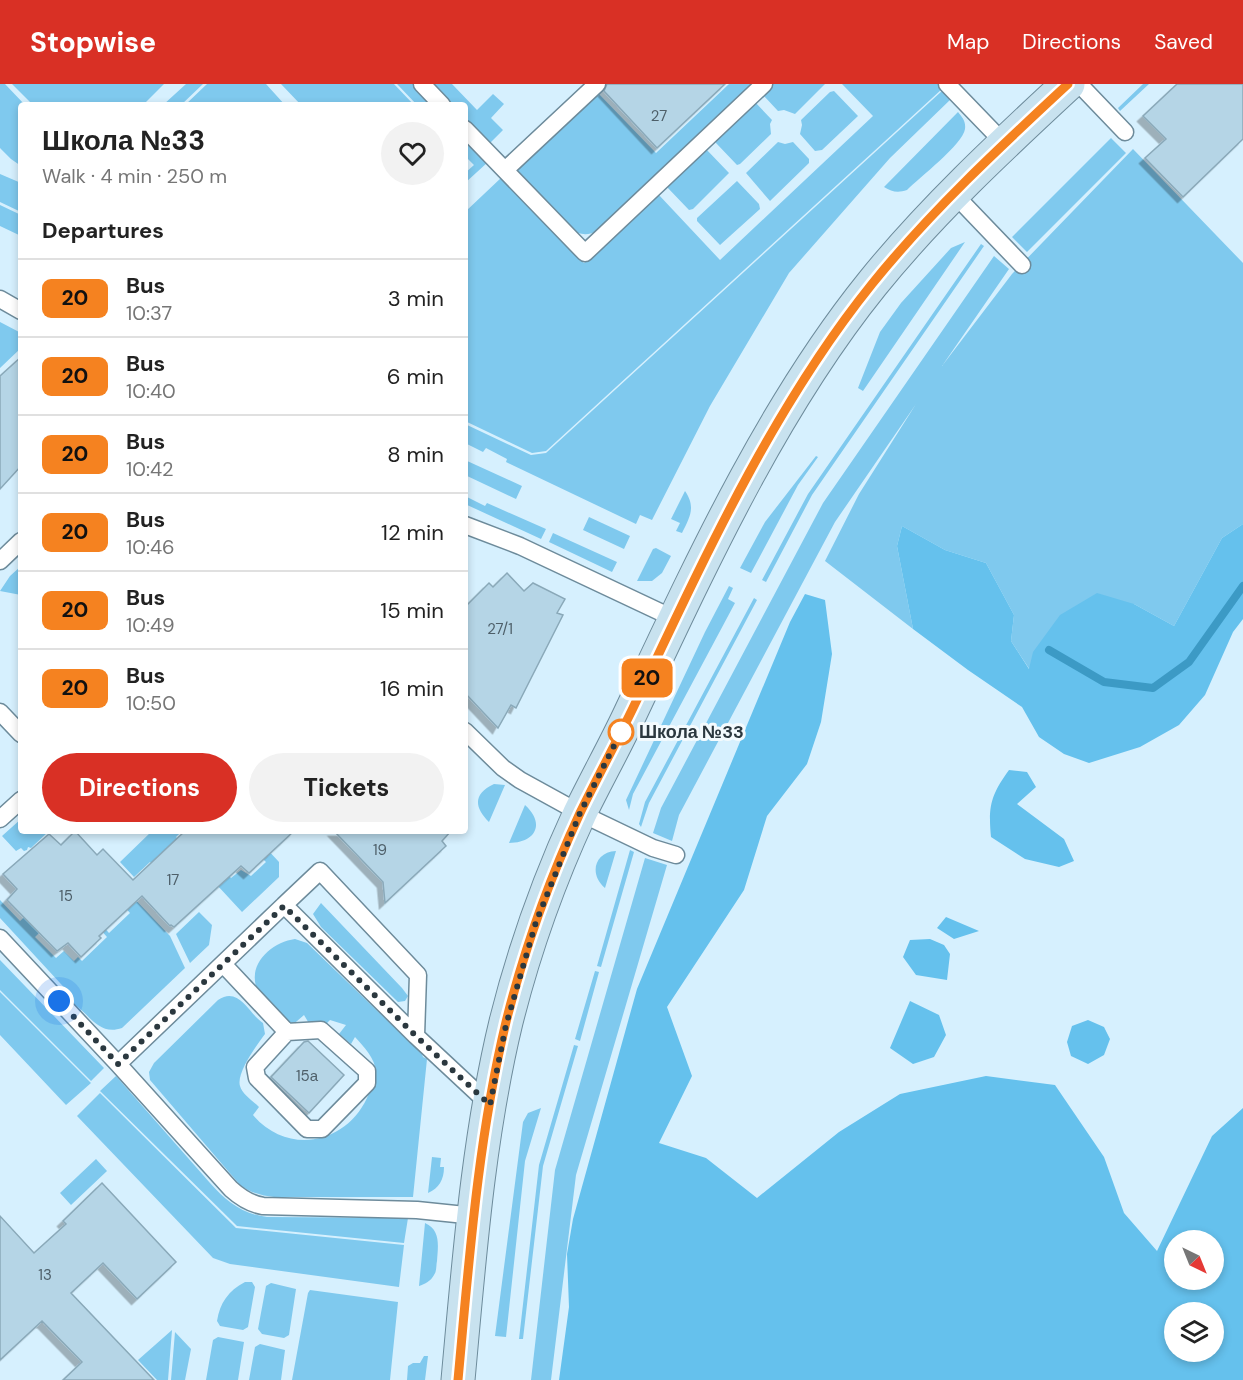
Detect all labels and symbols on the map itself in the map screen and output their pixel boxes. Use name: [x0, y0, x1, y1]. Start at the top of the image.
house number: 27: [651, 106, 667, 126]
house number: 27/1: [487, 619, 513, 639]
line badge: 20: [620, 658, 674, 698]
marker: Школа №33: [608, 719, 634, 745]
place label: Школа №33: [639, 720, 744, 744]
house number: 19: [373, 840, 387, 860]
house number: 17: [167, 870, 179, 890]
house number: 15: [59, 886, 73, 906]
your location: [44, 986, 74, 1016]
house number: 15а: [296, 1066, 319, 1086]
north arrow: [1164, 1230, 1224, 1290]
house number: 13: [38, 1265, 52, 1285]

